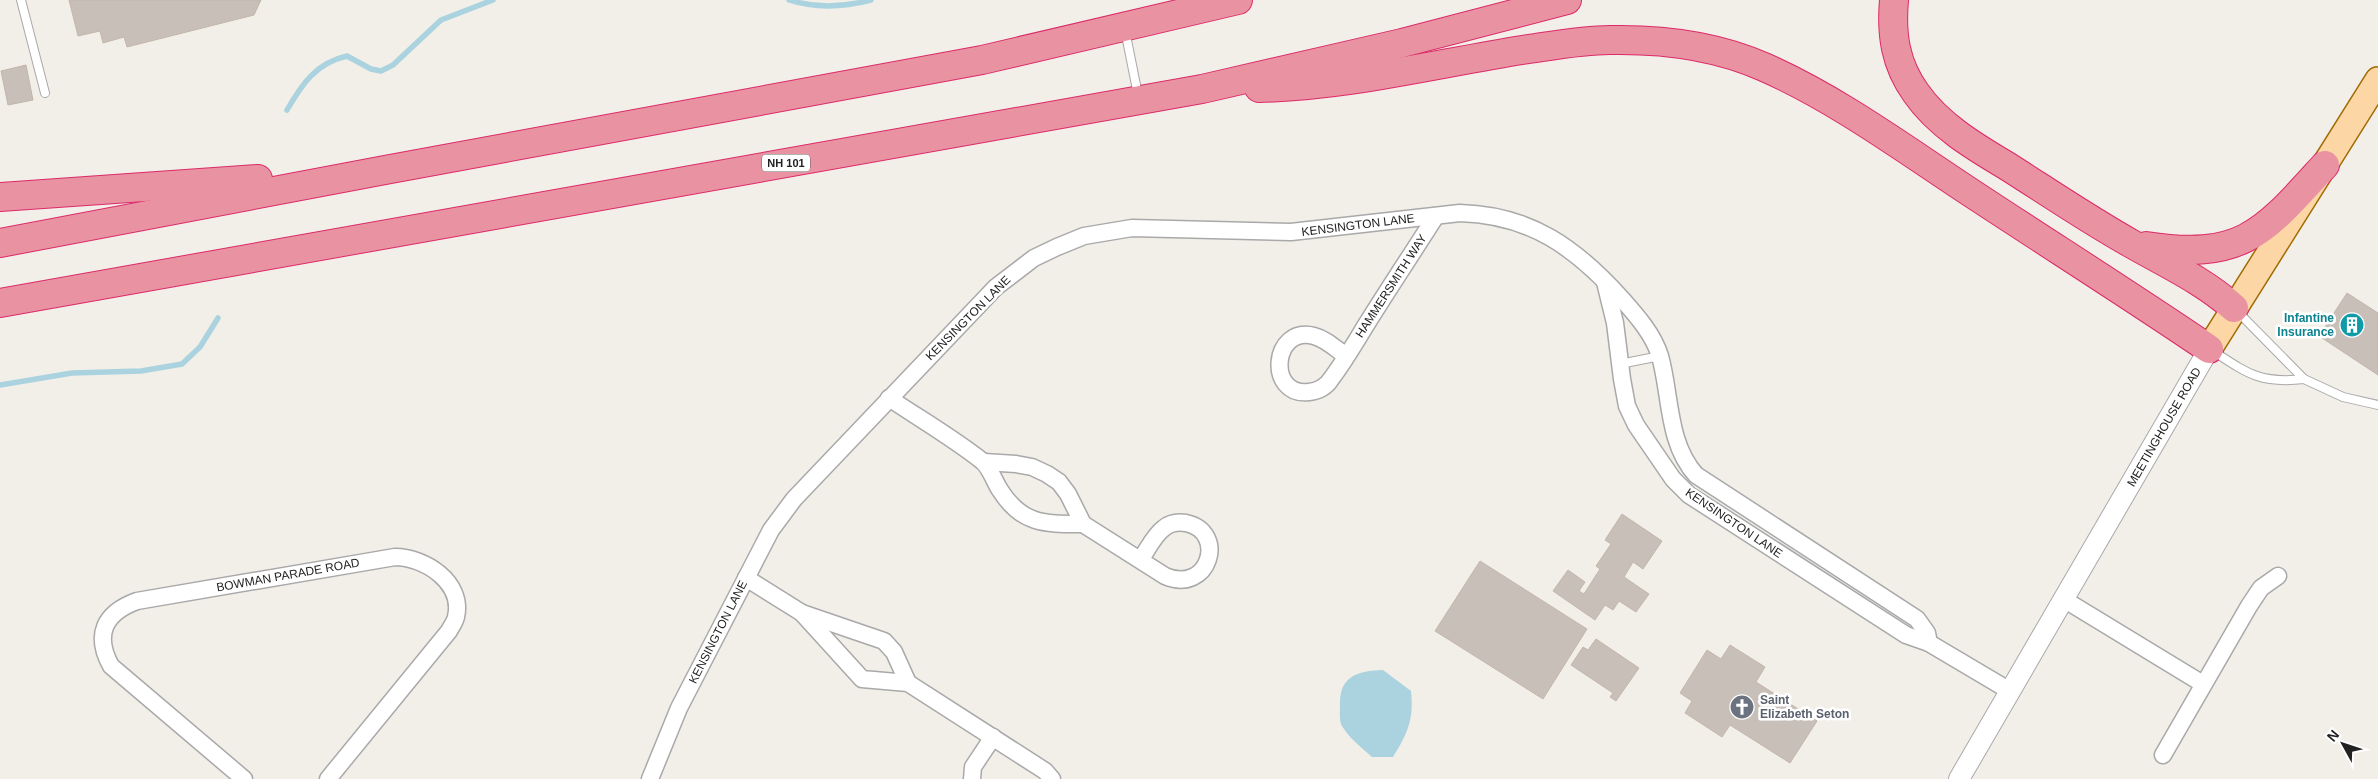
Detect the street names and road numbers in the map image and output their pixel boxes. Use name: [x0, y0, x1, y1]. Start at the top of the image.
road number: NH 101: [762, 154, 810, 172]
street label: KENSINGTON LANE: [1301, 211, 1415, 239]
street label: HAMMERSMITH WAY: [1352, 232, 1430, 340]
street label: KENSINGTON LANE: [923, 273, 1013, 363]
street label: MEETINGHOUSE ROAD: [2124, 365, 2204, 489]
street label: KENSINGTON LANE: [1683, 485, 1785, 561]
street label: BOWMAN PARADE ROAD: [215, 555, 361, 594]
street label: KENSINGTON LANE: [686, 578, 750, 686]

